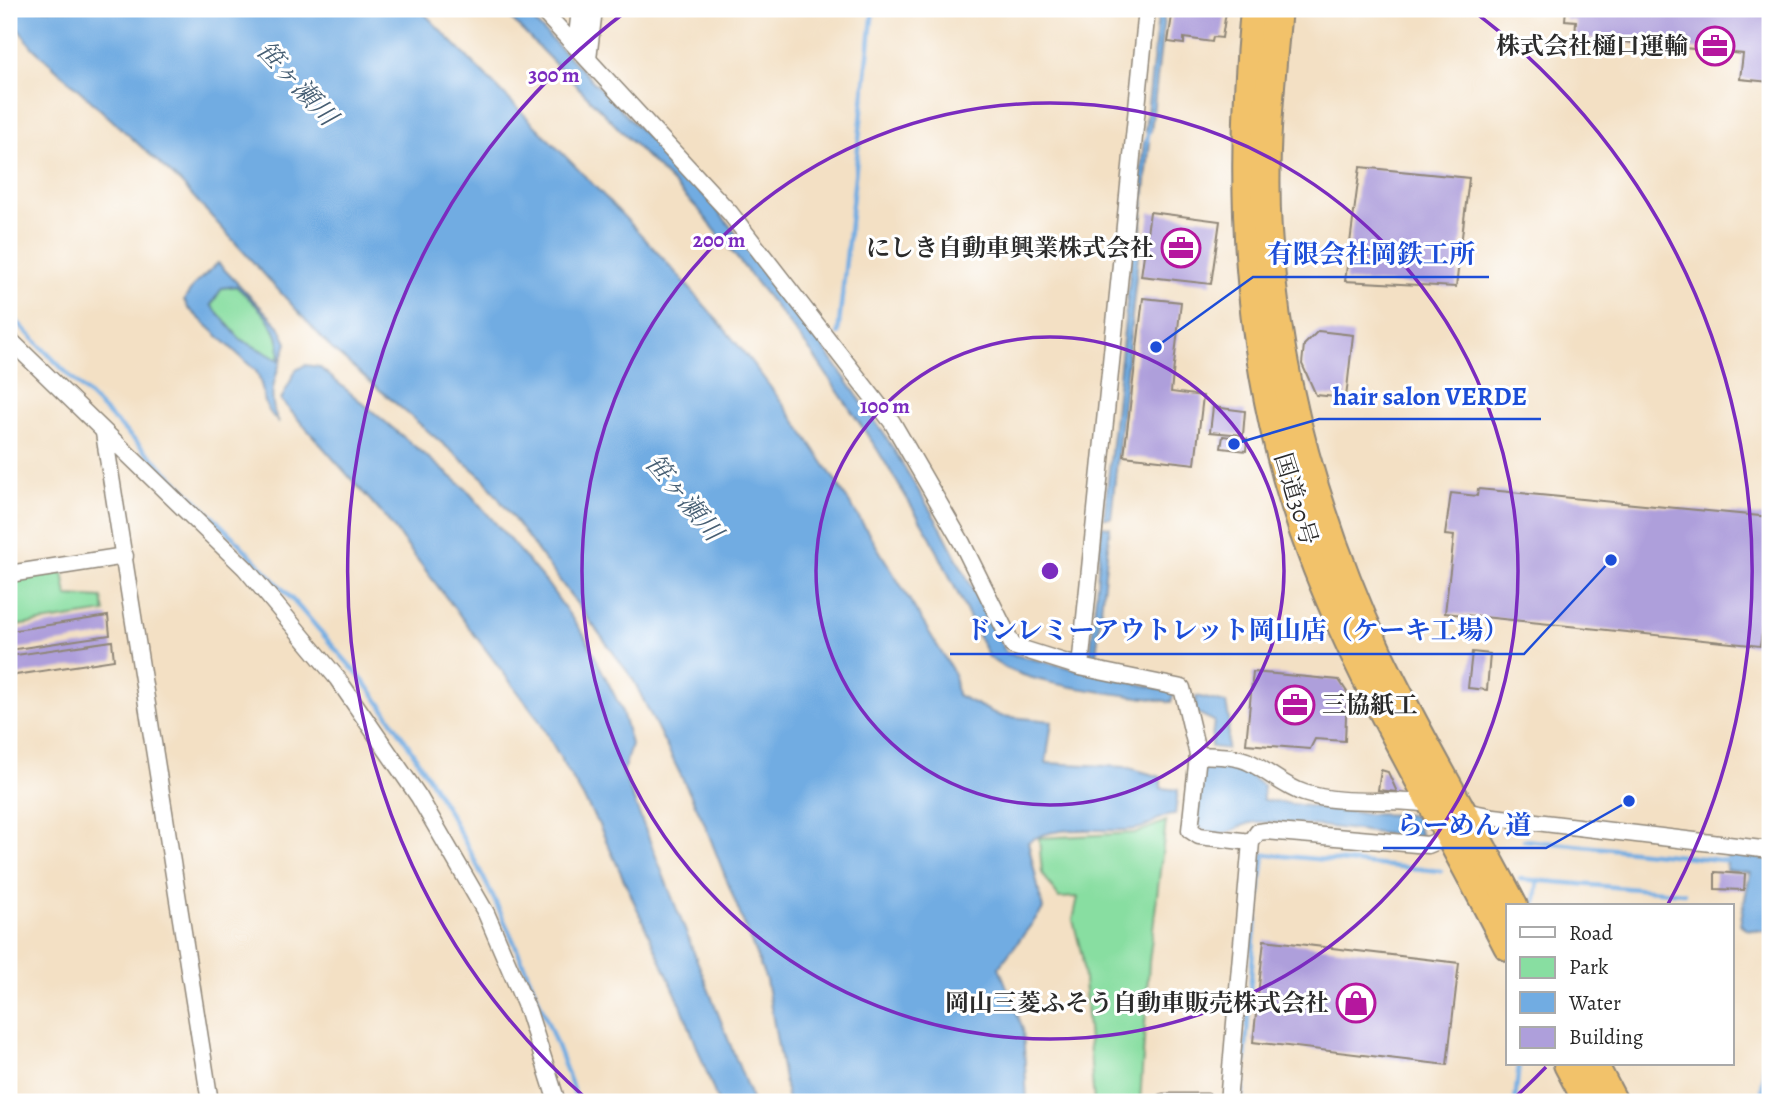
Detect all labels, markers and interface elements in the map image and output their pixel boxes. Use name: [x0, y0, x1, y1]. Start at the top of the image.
office icon: 株式会社樋口運輸: [1694, 25, 1736, 67]
place label: 株式会社樋口運輸: [1496, 30, 1688, 62]
water label: 笹ヶ瀬川: [248, 33, 347, 135]
text: 300 m: [528, 61, 580, 89]
text: 200 m: [693, 226, 746, 254]
office icon: にしき自動車興業株式会社: [1160, 227, 1202, 269]
callout: 有限会社岡鉄工所: [1253, 230, 1489, 277]
place label: にしき自動車興業株式会社: [866, 232, 1154, 264]
text: 有限会社岡鉄工所: [1267, 237, 1475, 272]
callout: hair salon VERDE: [1319, 372, 1541, 419]
text: hair salon VERDE: [1333, 379, 1527, 414]
text: 100 m: [860, 392, 910, 420]
water label: 笹ヶ瀬川: [637, 446, 732, 551]
street label: 国道30号: [1267, 449, 1325, 549]
centre of rings: [1038, 559, 1062, 583]
callout: ドンレミーアウトレット岡山店（ケーキ工場）: [950, 607, 1524, 654]
text: ドンレミーアウトレット岡山店（ケーキ工場）: [965, 613, 1509, 648]
office icon: 三協紙工: [1274, 684, 1316, 726]
place label: 三協紙工: [1322, 689, 1418, 721]
callout: らーめん 道: [1383, 801, 1546, 848]
text: らーめん 道: [1397, 808, 1531, 843]
legend: [1506, 904, 1734, 1066]
text: Road: [1569, 919, 1613, 947]
text: Park: [1569, 953, 1609, 981]
shop icon: 岡山三菱ふそう自動車販売株式会社: [1335, 982, 1377, 1024]
place label: 岡山三菱ふそう自動車販売株式会社: [945, 987, 1329, 1019]
text: Water: [1568, 989, 1621, 1017]
text: Building: [1569, 1023, 1644, 1051]

